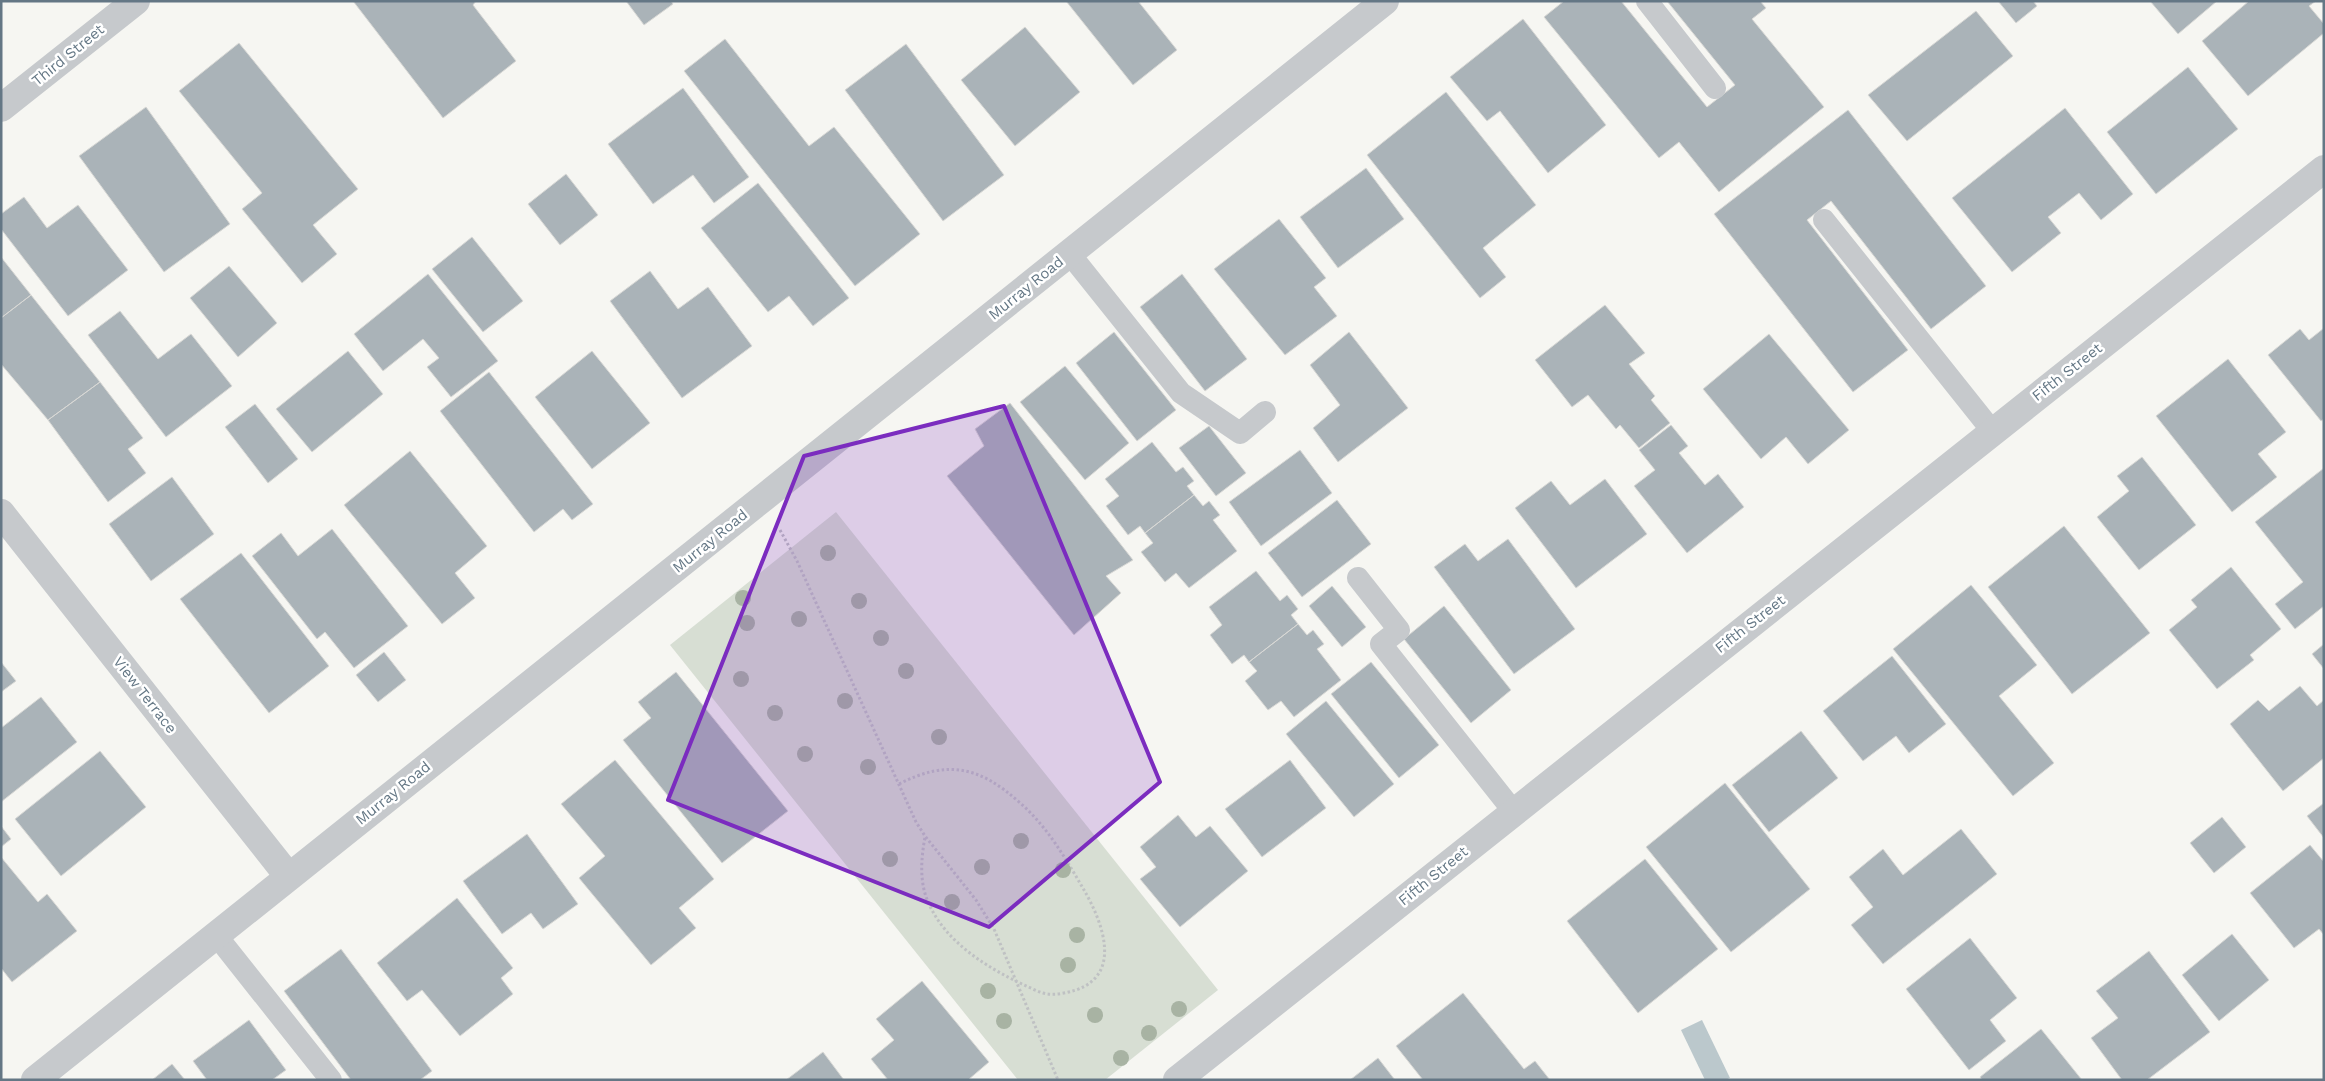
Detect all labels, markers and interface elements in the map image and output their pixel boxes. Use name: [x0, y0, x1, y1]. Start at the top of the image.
street label: Third Street: [28, 20, 108, 90]
street label: Murray Road: [985, 252, 1067, 324]
street label: Fifth Street: [2028, 339, 2106, 405]
street label: Murray Road: [669, 505, 751, 577]
street label: Fifth Street: [1711, 591, 1789, 657]
street label: View Terrace: [109, 653, 181, 737]
street label: Murray Road: [352, 757, 434, 829]
street label: Fifth Street: [1395, 842, 1472, 909]

